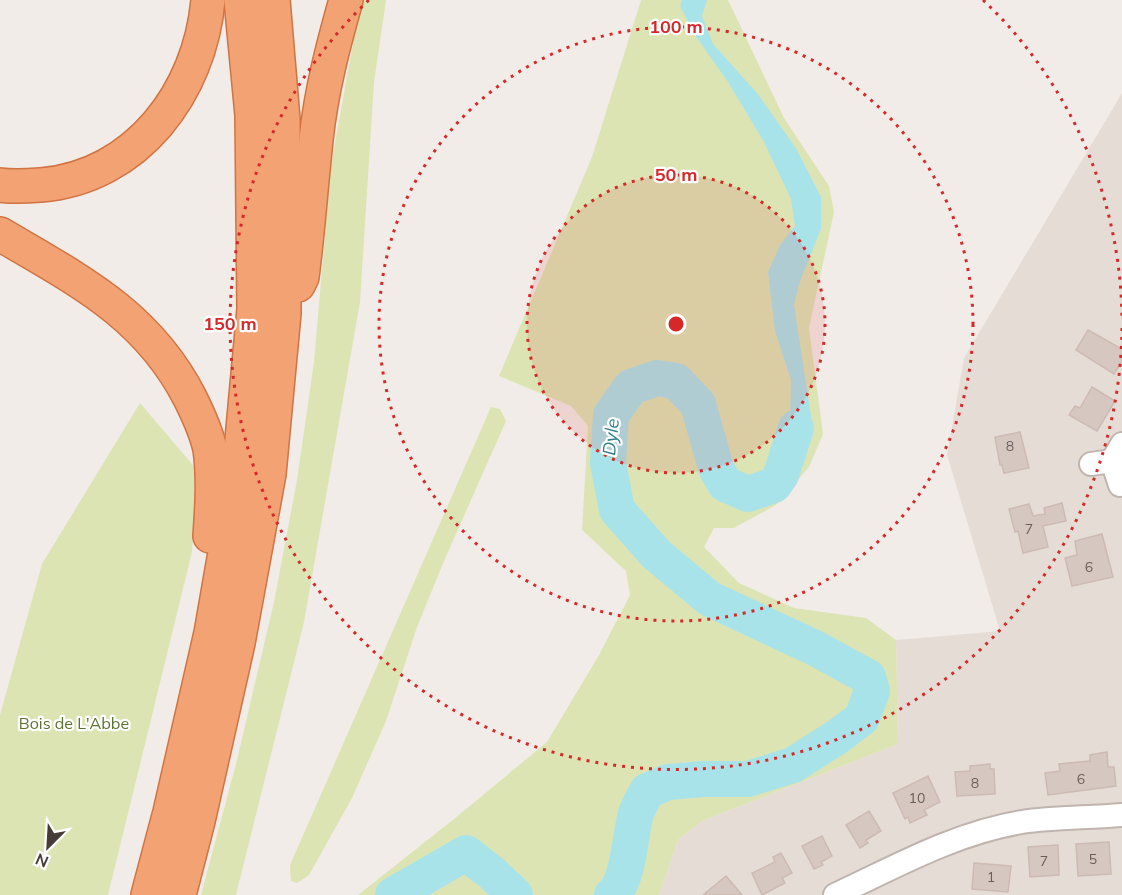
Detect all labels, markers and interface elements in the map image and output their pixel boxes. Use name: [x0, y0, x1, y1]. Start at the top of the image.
text: 100 m: [649, 15, 703, 38]
text: 50 m: [655, 163, 697, 186]
text: 150 m: [203, 312, 257, 335]
centre of rings: [666, 314, 686, 334]
water label: Dyle: [597, 417, 624, 457]
house number: 8: [1006, 437, 1014, 455]
house number: 7: [1025, 520, 1033, 538]
house number: 6: [1085, 558, 1093, 576]
park label: Bois de L'Abbe: [19, 713, 129, 733]
house number: 6: [1077, 770, 1085, 788]
house number: 8: [971, 774, 979, 792]
house number: 10: [909, 789, 925, 807]
north arrow: [18, 817, 78, 877]
text: N: [32, 849, 51, 872]
house number: 5: [1089, 850, 1097, 868]
house number: 7: [1040, 852, 1048, 870]
house number: 1: [987, 868, 995, 886]

